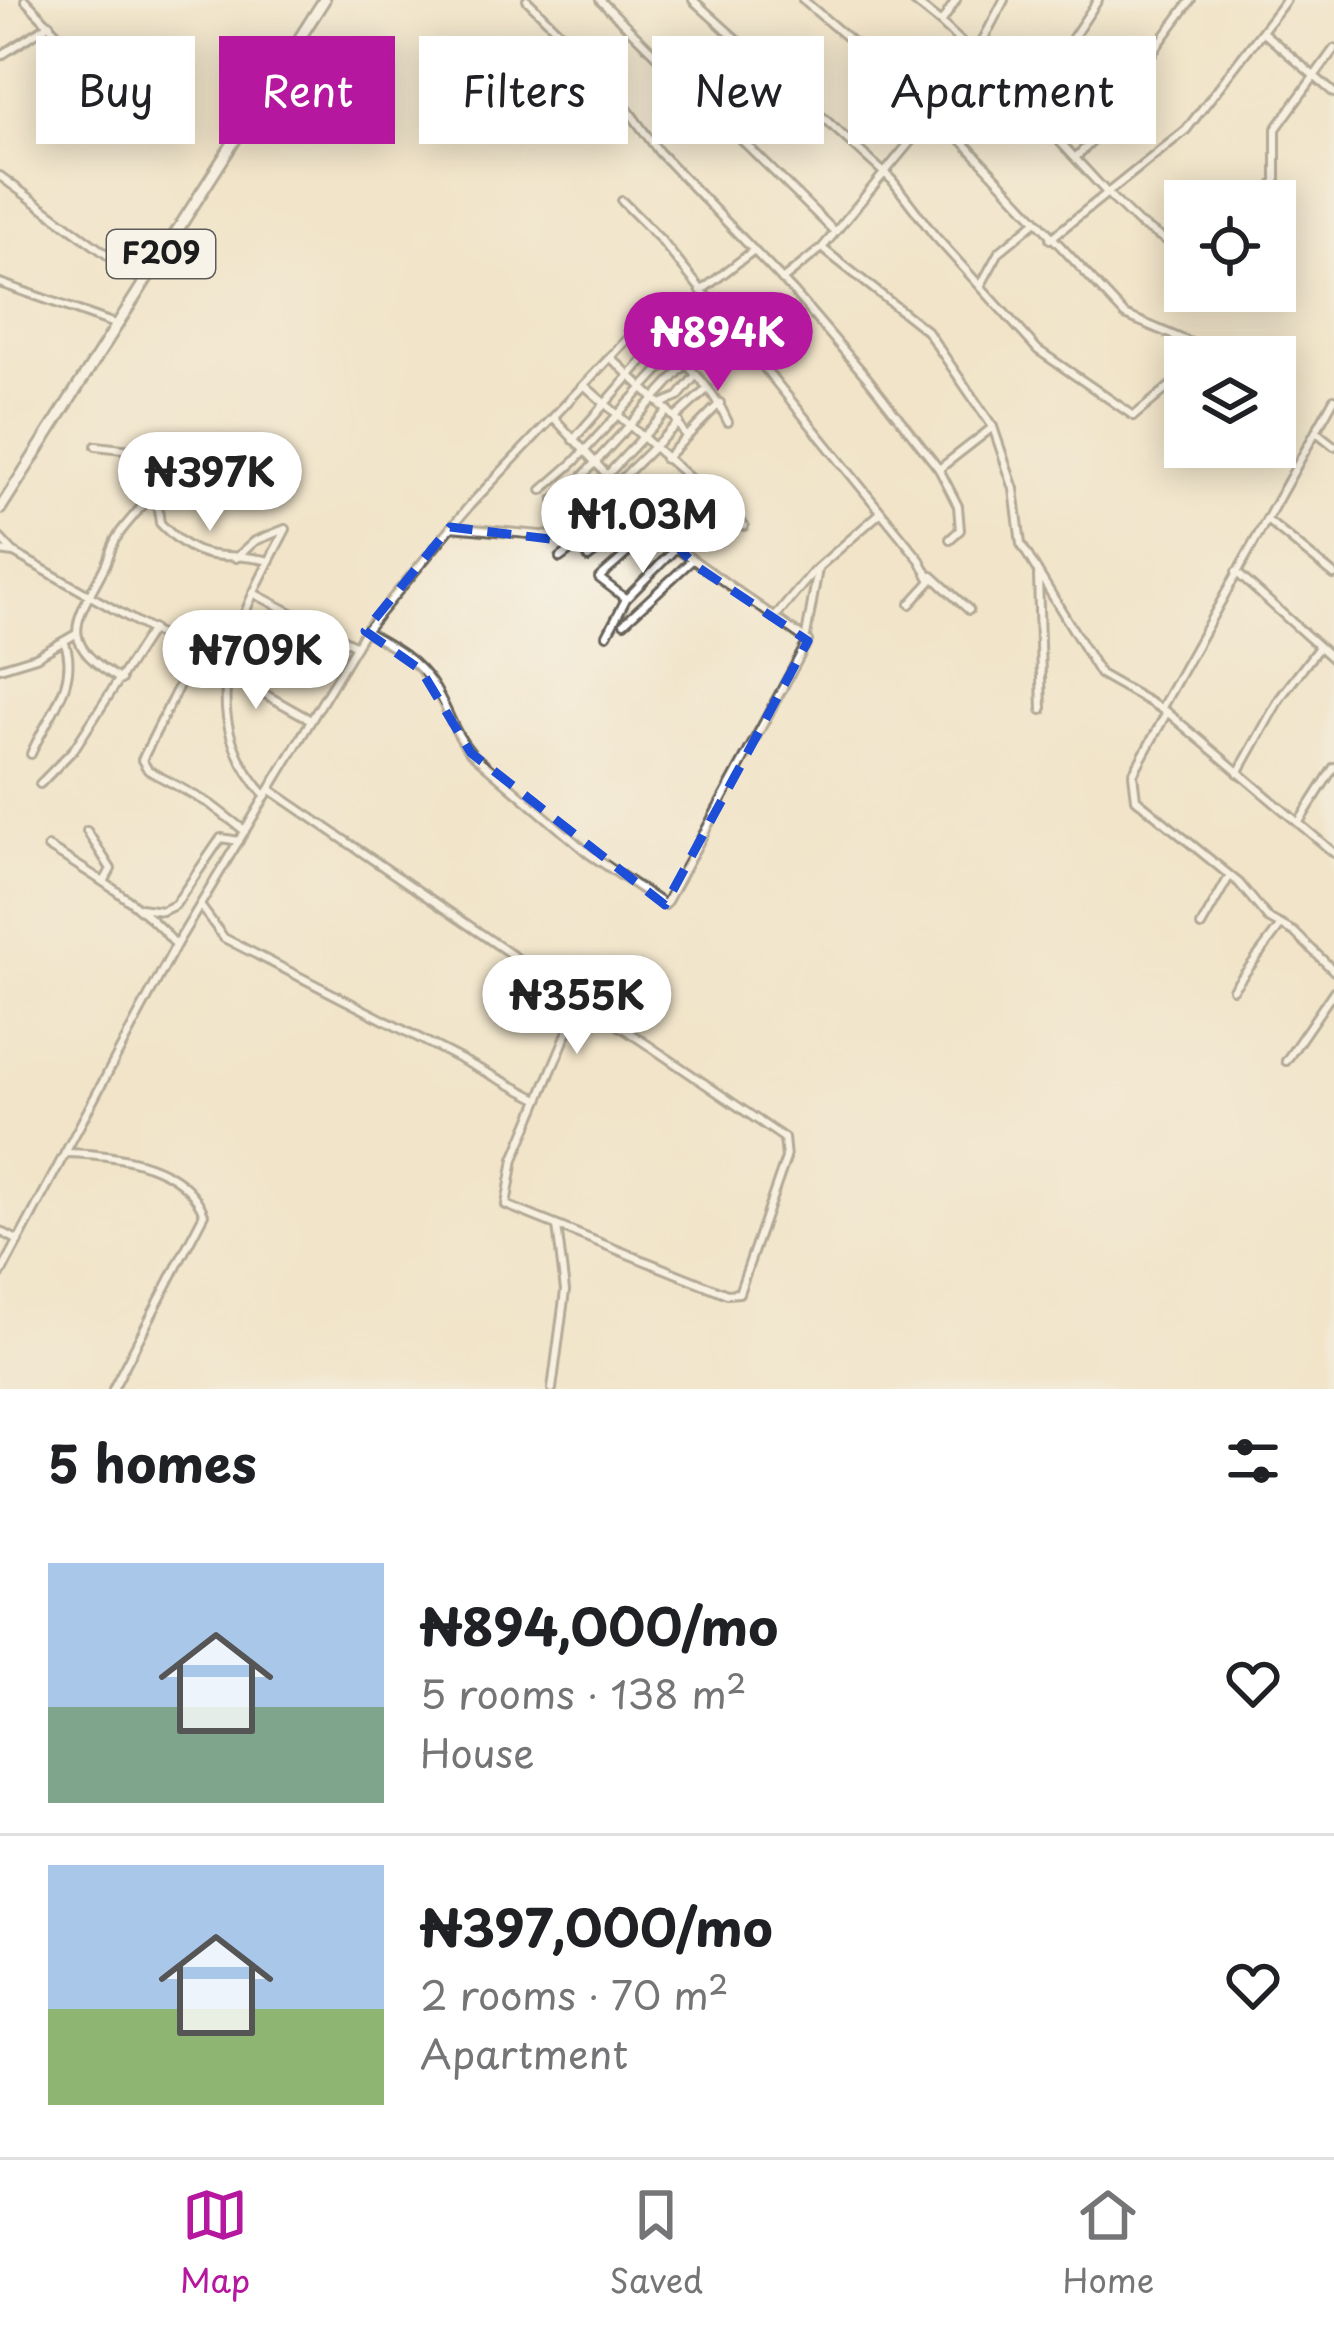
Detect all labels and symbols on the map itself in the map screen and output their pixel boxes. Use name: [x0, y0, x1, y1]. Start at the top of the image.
road number: F209: [107, 230, 215, 278]
pin: ₦894K: [634, 292, 802, 394]
pin: ₦397K: [126, 432, 294, 534]
pin: ₦1.03M: [545, 474, 741, 576]
pin: ₦709K: [172, 610, 340, 712]
pin: ₦355K: [493, 955, 661, 1057]

